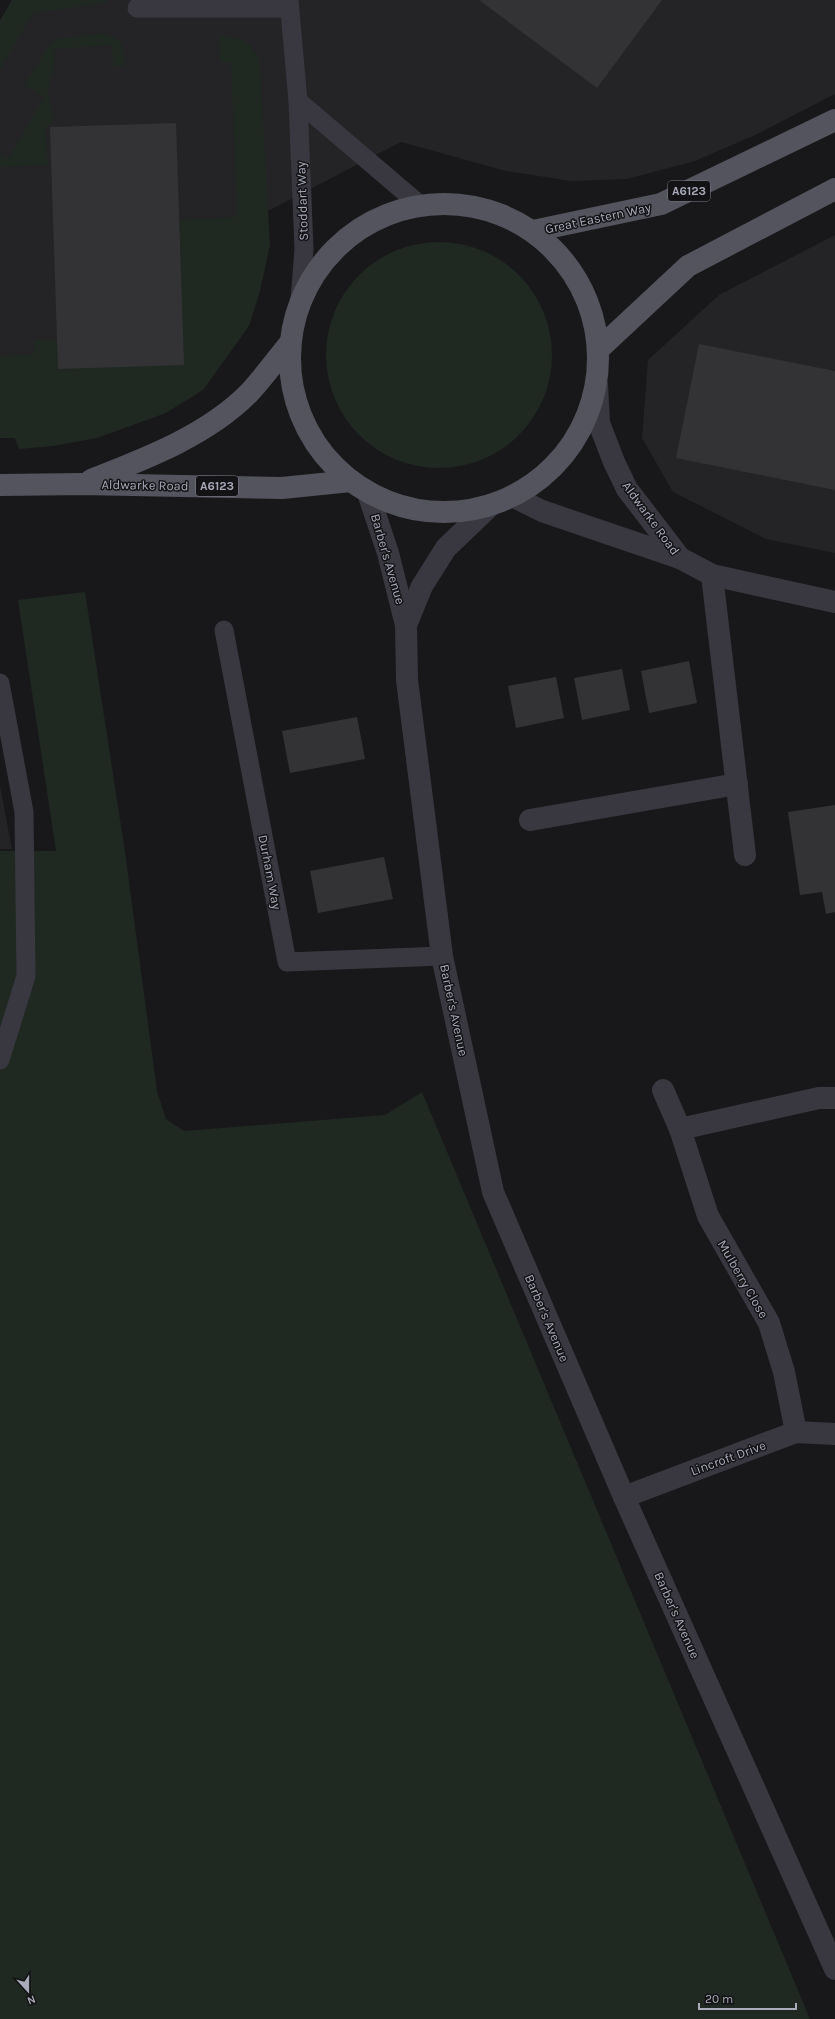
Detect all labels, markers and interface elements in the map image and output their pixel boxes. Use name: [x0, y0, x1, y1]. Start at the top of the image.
street label: Stoddart Way: [293, 161, 311, 241]
road number: A6123: [668, 181, 710, 201]
street label: Great Eastern Way: [544, 199, 652, 237]
road number: A6123: [196, 476, 238, 496]
street label: Aldwarke Road: [101, 477, 189, 493]
street label: Aldwarke Road: [619, 478, 683, 558]
street label: Barber's Avenue: [368, 512, 408, 606]
street label: Durham Way: [255, 833, 285, 911]
street label: Barber's Avenue: [437, 963, 471, 1058]
street label: Mulberry Close: [715, 1237, 772, 1321]
street label: Barber's Avenue: [522, 1272, 572, 1364]
street label: Lincroft Drive: [688, 1437, 768, 1479]
street label: Barber's Avenue: [651, 1569, 703, 1661]
north arrow: [8, 1971, 48, 2011]
scale bar: [699, 1985, 796, 2011]
text: N: [25, 1992, 37, 2007]
text: 20 m: [705, 1992, 733, 2006]

